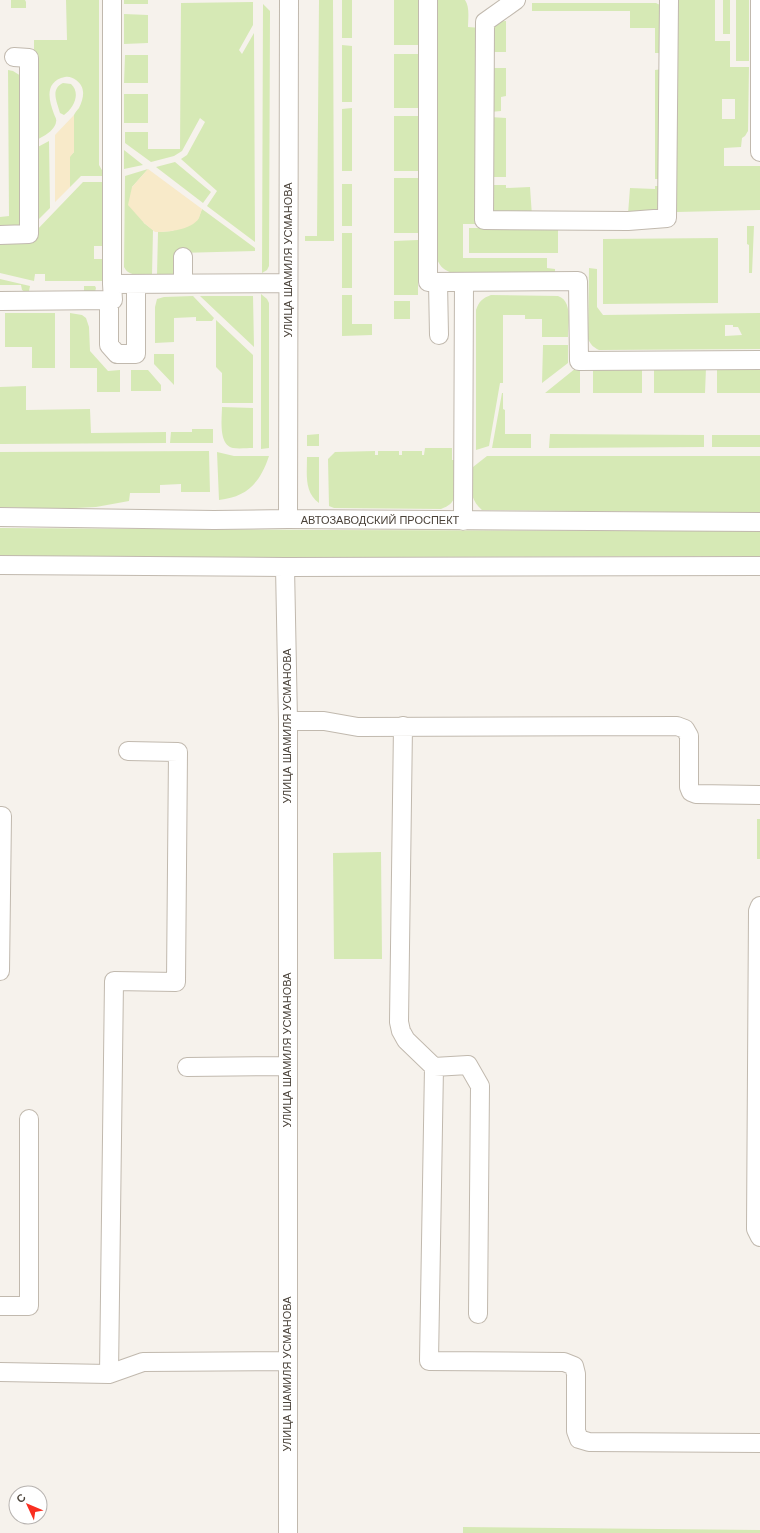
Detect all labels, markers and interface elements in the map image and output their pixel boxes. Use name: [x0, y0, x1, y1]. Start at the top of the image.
street label: УЛИЦА ШАМИЛЯ УСМАНОВА: [282, 182, 294, 338]
street label: АВТОЗАВОДСКИЙ ПРОСПЕКТ: [301, 514, 460, 526]
street label: УЛИЦА ШАМИЛЯ УСМАНОВА: [281, 648, 293, 804]
street label: УЛИЦА ШАМИЛЯ УСМАНОВА: [281, 972, 293, 1128]
street label: УЛИЦА ШАМИЛЯ УСМАНОВА: [281, 1296, 293, 1452]
north arrow: [8, 1485, 48, 1525]
text: С: [14, 1491, 28, 1505]

